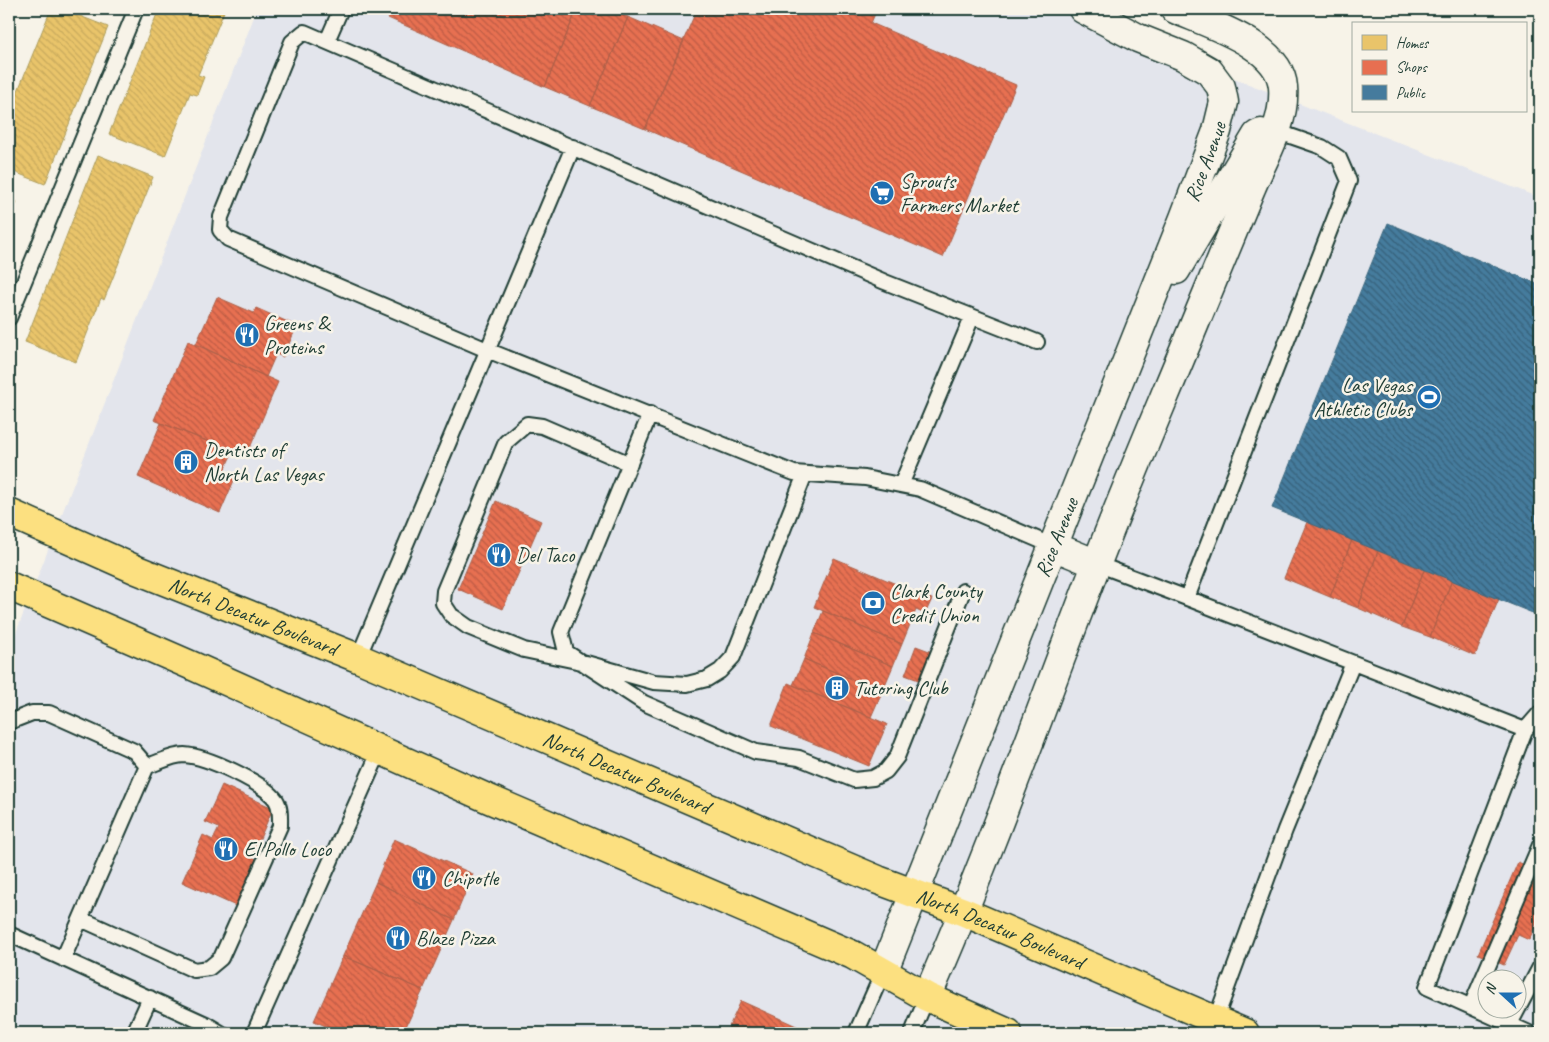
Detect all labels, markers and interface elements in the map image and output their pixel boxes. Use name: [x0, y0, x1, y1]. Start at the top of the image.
legend: [1352, 22, 1526, 112]
text: Homes: [1396, 34, 1430, 53]
text: Shops: [1396, 58, 1429, 77]
text: Public: [1396, 84, 1426, 103]
street label: Rice Avenue: [1178, 118, 1232, 205]
place label: Sprouts Farmers Market: [900, 168, 1020, 218]
supermarket icon: Sprouts Farmers Market: [869, 180, 895, 206]
place label: Greens & Proteins: [264, 310, 331, 360]
restaurant icon: Greens & Proteins: [234, 322, 260, 348]
place label: Las Vegas Athletic Clubs: [1314, 372, 1414, 422]
sports icon: Las Vegas Athletic Clubs: [1416, 384, 1442, 410]
place label: Dentists of North Las Vegas: [204, 437, 325, 487]
building icon: Dentists of North Las Vegas: [173, 449, 199, 475]
street label: Rice Avenue: [1029, 493, 1084, 581]
restaurant icon: Del Taco: [486, 542, 512, 568]
place label: Del Taco: [516, 542, 576, 568]
street label: North Decatur Boulevard: [165, 571, 345, 663]
place label: Clark County Credit Union: [890, 578, 984, 628]
bank icon: Clark County Credit Union: [860, 590, 886, 616]
building icon: Tutoring Club: [824, 675, 850, 701]
place label: Tutoring Club: [854, 675, 950, 701]
street label: North Decatur Boulevard: [539, 725, 718, 821]
restaurant icon: El Pollo Loco: [213, 836, 239, 862]
place label: El Pollo Loco: [244, 836, 333, 862]
restaurant icon: Chipotle: [411, 865, 437, 891]
place label: Chipotle: [442, 865, 499, 891]
street label: North Decatur Boulevard: [913, 882, 1092, 977]
restaurant icon: Blaze Pizza: [385, 925, 411, 951]
place label: Blaze Pizza: [416, 925, 496, 951]
north arrow: [1476, 970, 1526, 1020]
text: N: [1481, 980, 1501, 997]

